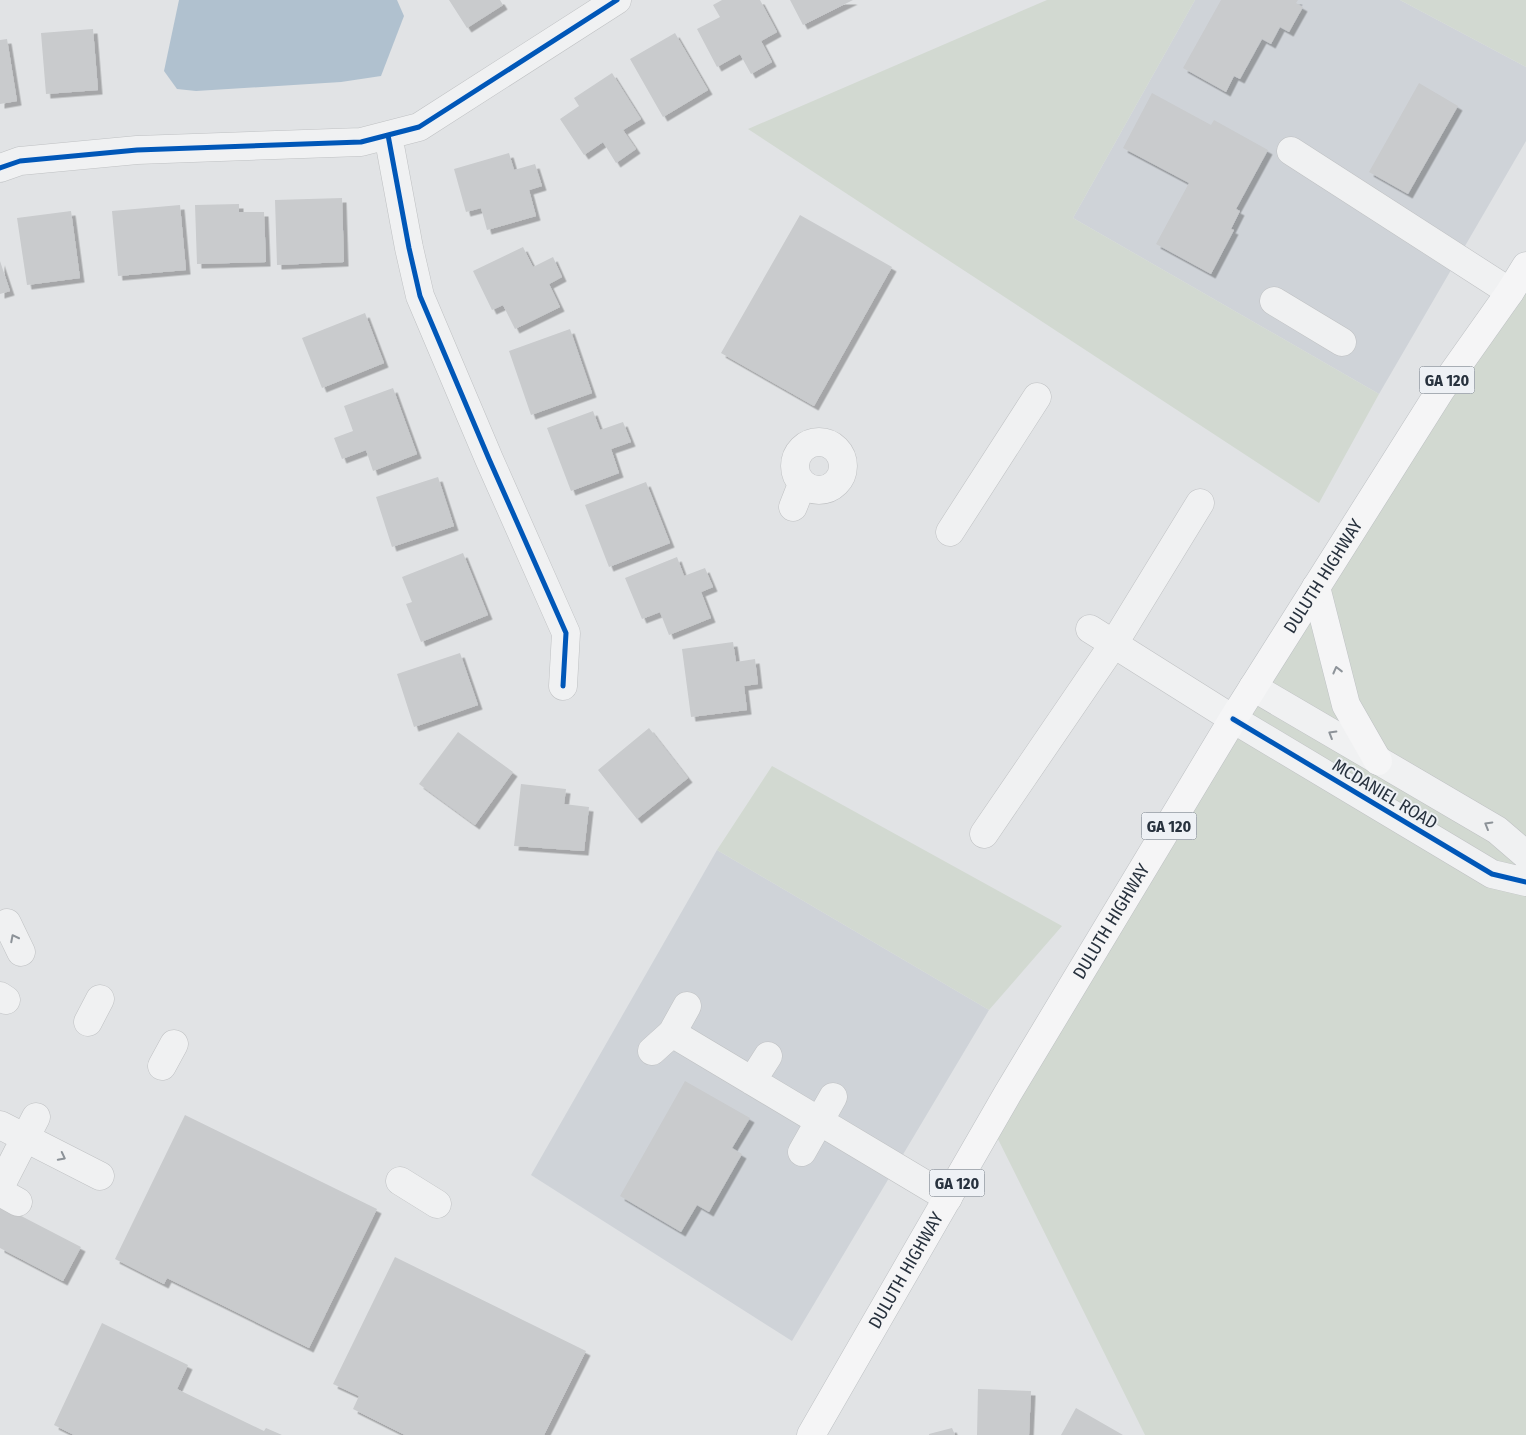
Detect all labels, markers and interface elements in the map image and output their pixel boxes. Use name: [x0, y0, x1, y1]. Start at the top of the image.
road number: GA 120: [1420, 366, 1474, 394]
street label: DULUTH HIGHWAY: [1279, 515, 1367, 637]
one-way arrow: [1332, 665, 1343, 674]
one-way arrow: [1329, 731, 1338, 741]
street label: MCDANIEL ROAD: [1329, 754, 1441, 834]
road number: GA 120: [1142, 812, 1196, 839]
one-way arrow: [1484, 821, 1493, 831]
street label: DULUTH HIGHWAY: [1068, 860, 1154, 983]
one-way arrow: [10, 934, 20, 943]
one-way arrow: [57, 1151, 66, 1161]
road number: GA 120: [930, 1170, 984, 1196]
street label: DULUTH HIGHWAY: [864, 1208, 948, 1332]

